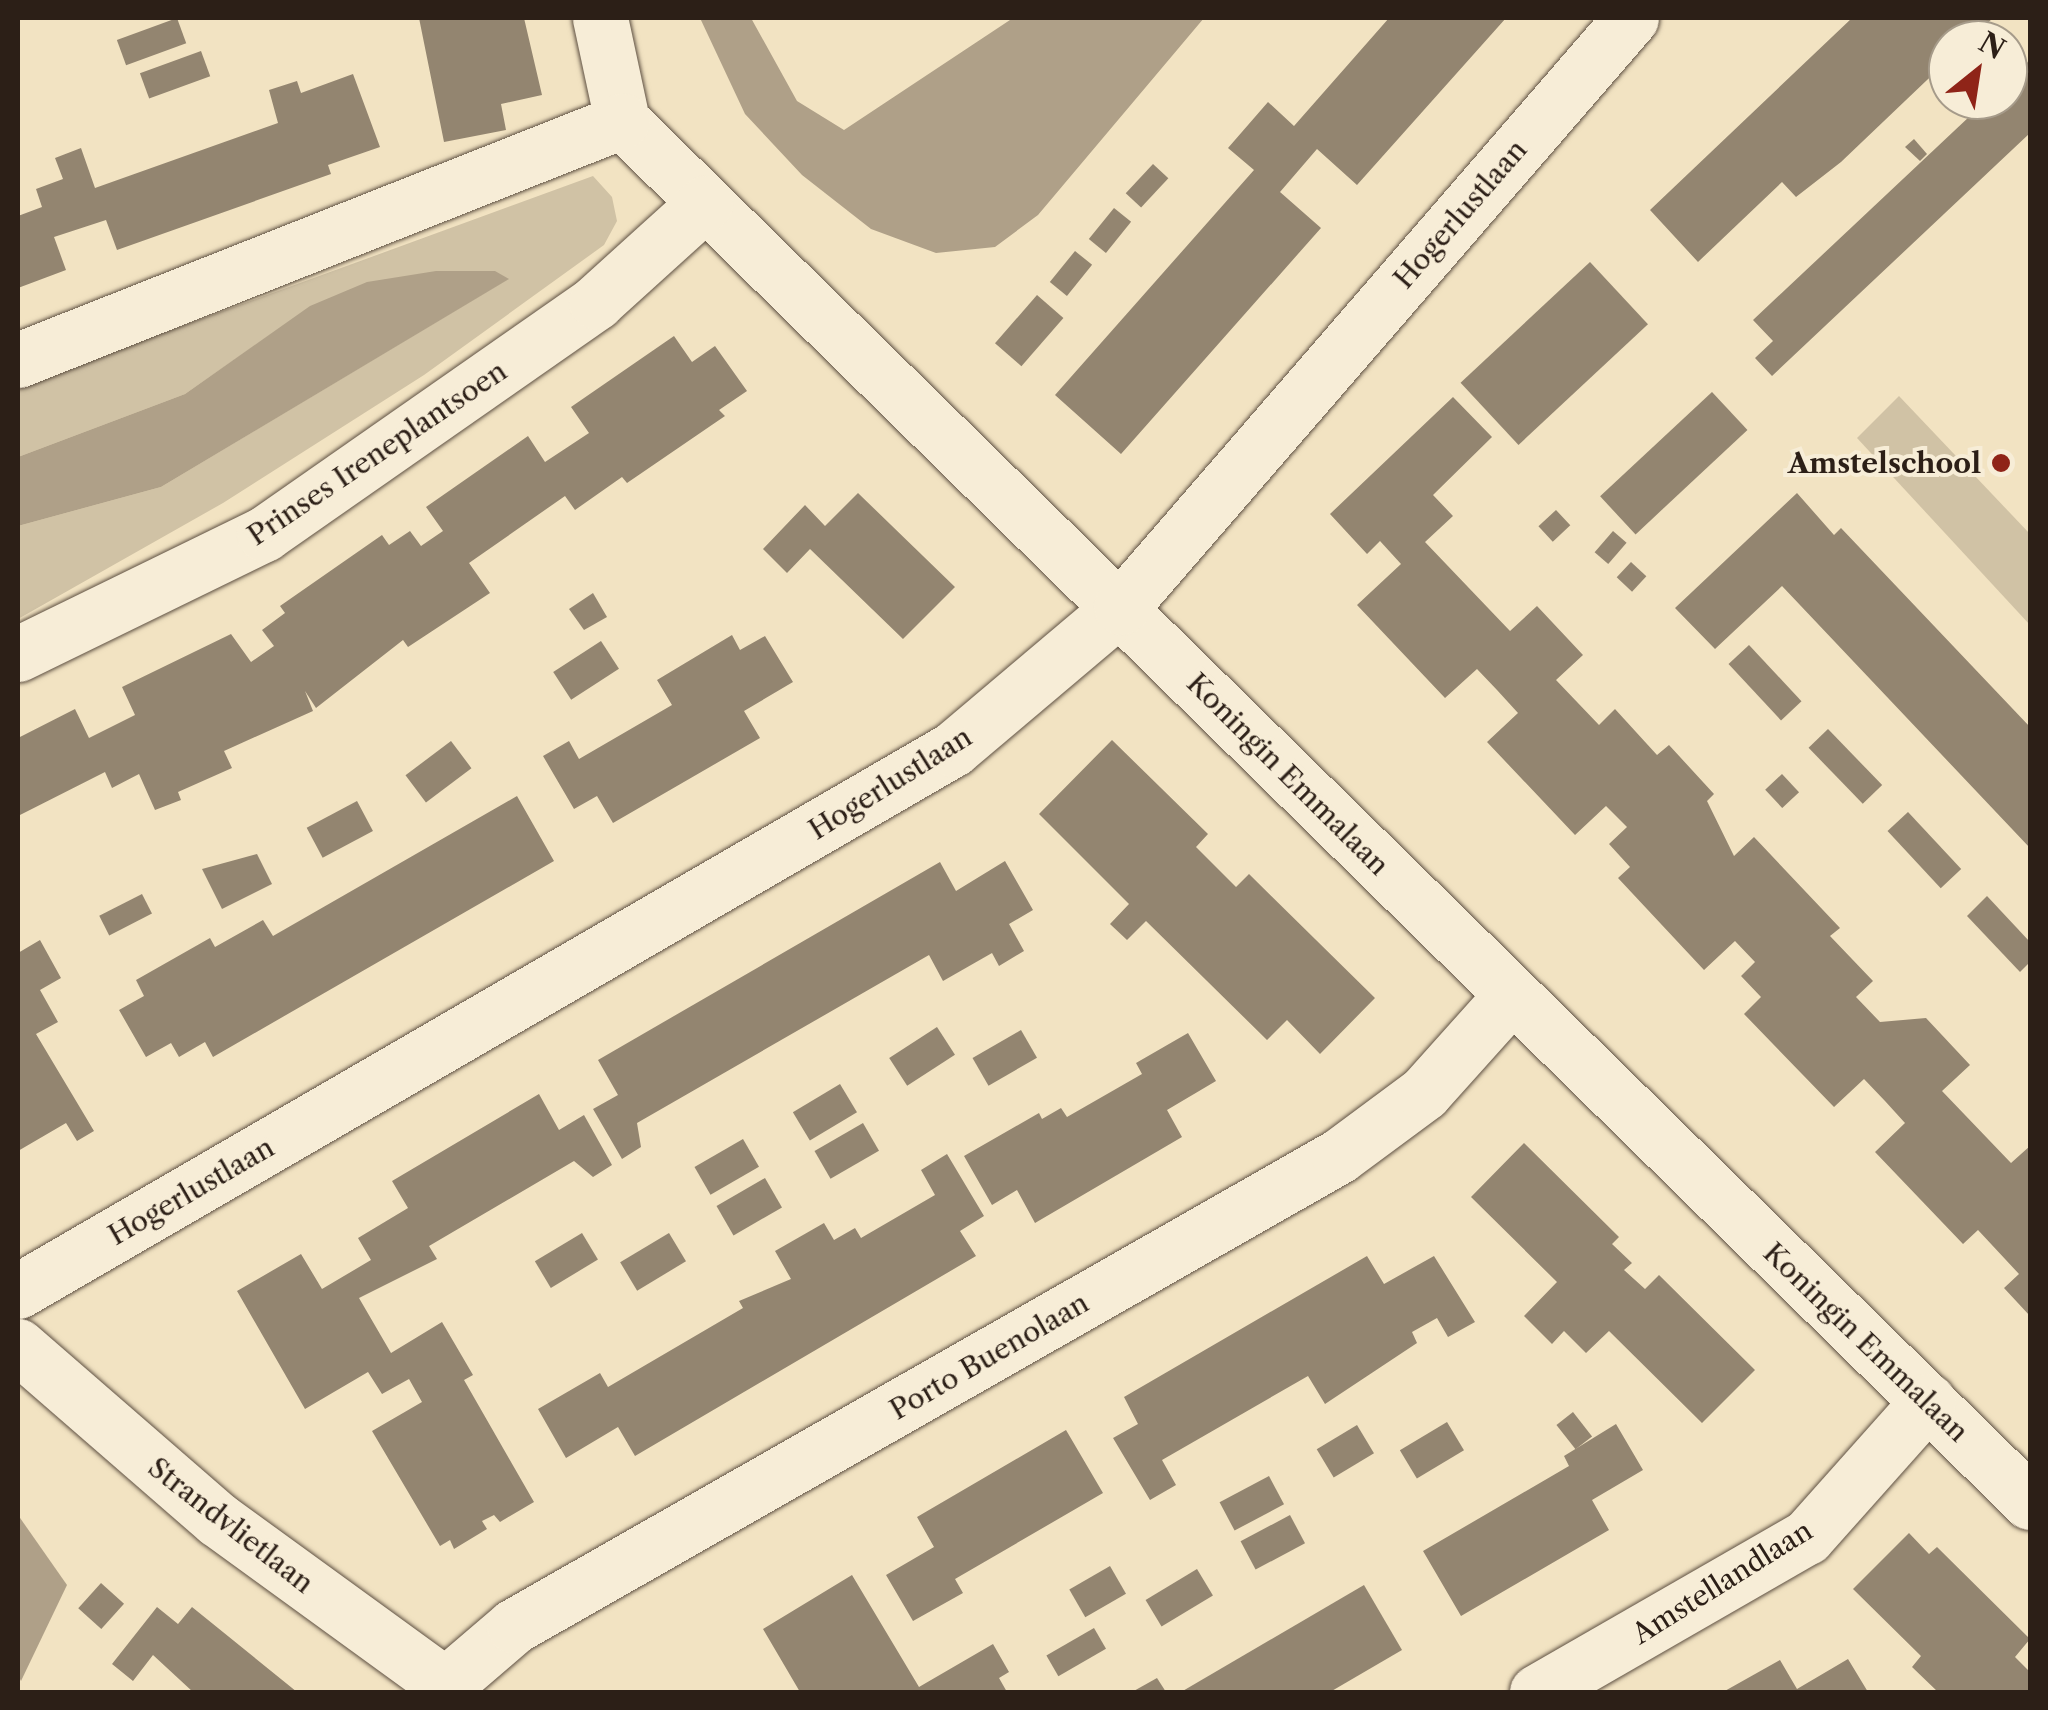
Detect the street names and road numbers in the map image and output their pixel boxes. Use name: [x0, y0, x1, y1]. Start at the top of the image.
street label: Hogerlustlaan: [1386, 133, 1534, 295]
street label: Prinses Ireneplantsoen: [241, 354, 513, 552]
street label: Koningin Emmalaan: [1180, 666, 1396, 882]
street label: Hogerlustlaan: [802, 720, 978, 846]
street label: Hogerlustlaan: [102, 1130, 280, 1252]
street label: Koningin Emmalaan: [1757, 1236, 1975, 1448]
street label: Porto Buenolaan: [884, 1285, 1094, 1427]
street label: Strandvlietlaan: [142, 1450, 320, 1600]
street label: Amstellandlaan: [1626, 1513, 1818, 1651]

